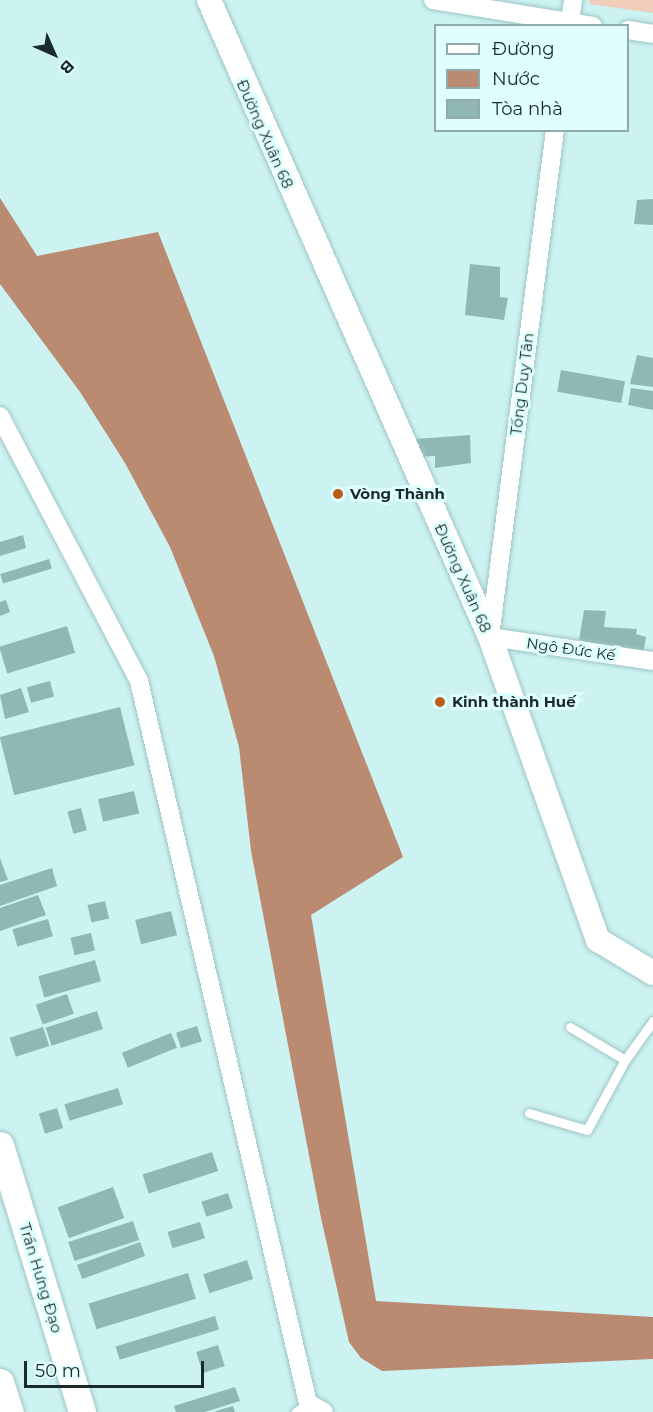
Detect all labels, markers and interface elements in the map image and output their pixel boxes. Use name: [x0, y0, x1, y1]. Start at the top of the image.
north arrow: [24, 24, 84, 84]
legend: [434, 24, 629, 132]
text: Đường: [492, 38, 555, 60]
text: B: [56, 56, 78, 78]
text: Nước: [492, 68, 540, 90]
street label: Đường Xuân 68: [233, 77, 297, 191]
text: Tòa nhà: [492, 98, 563, 120]
street label: Tống Duy Tân: [507, 332, 537, 436]
place label: Vòng Thành: [350, 485, 445, 503]
marker: Vòng Thành: [331, 487, 345, 501]
street label: Đường Xuân 68: [431, 521, 495, 635]
street label: Ngô Đức Kế: [525, 634, 617, 664]
place label: Kinh thành Huế: [452, 693, 576, 711]
marker: Kinh thành Huế: [433, 695, 447, 709]
street label: Trần Hưng Đạo: [16, 1221, 66, 1335]
scale bar: [27, 1349, 207, 1387]
text: 50 m: [35, 1360, 81, 1382]

